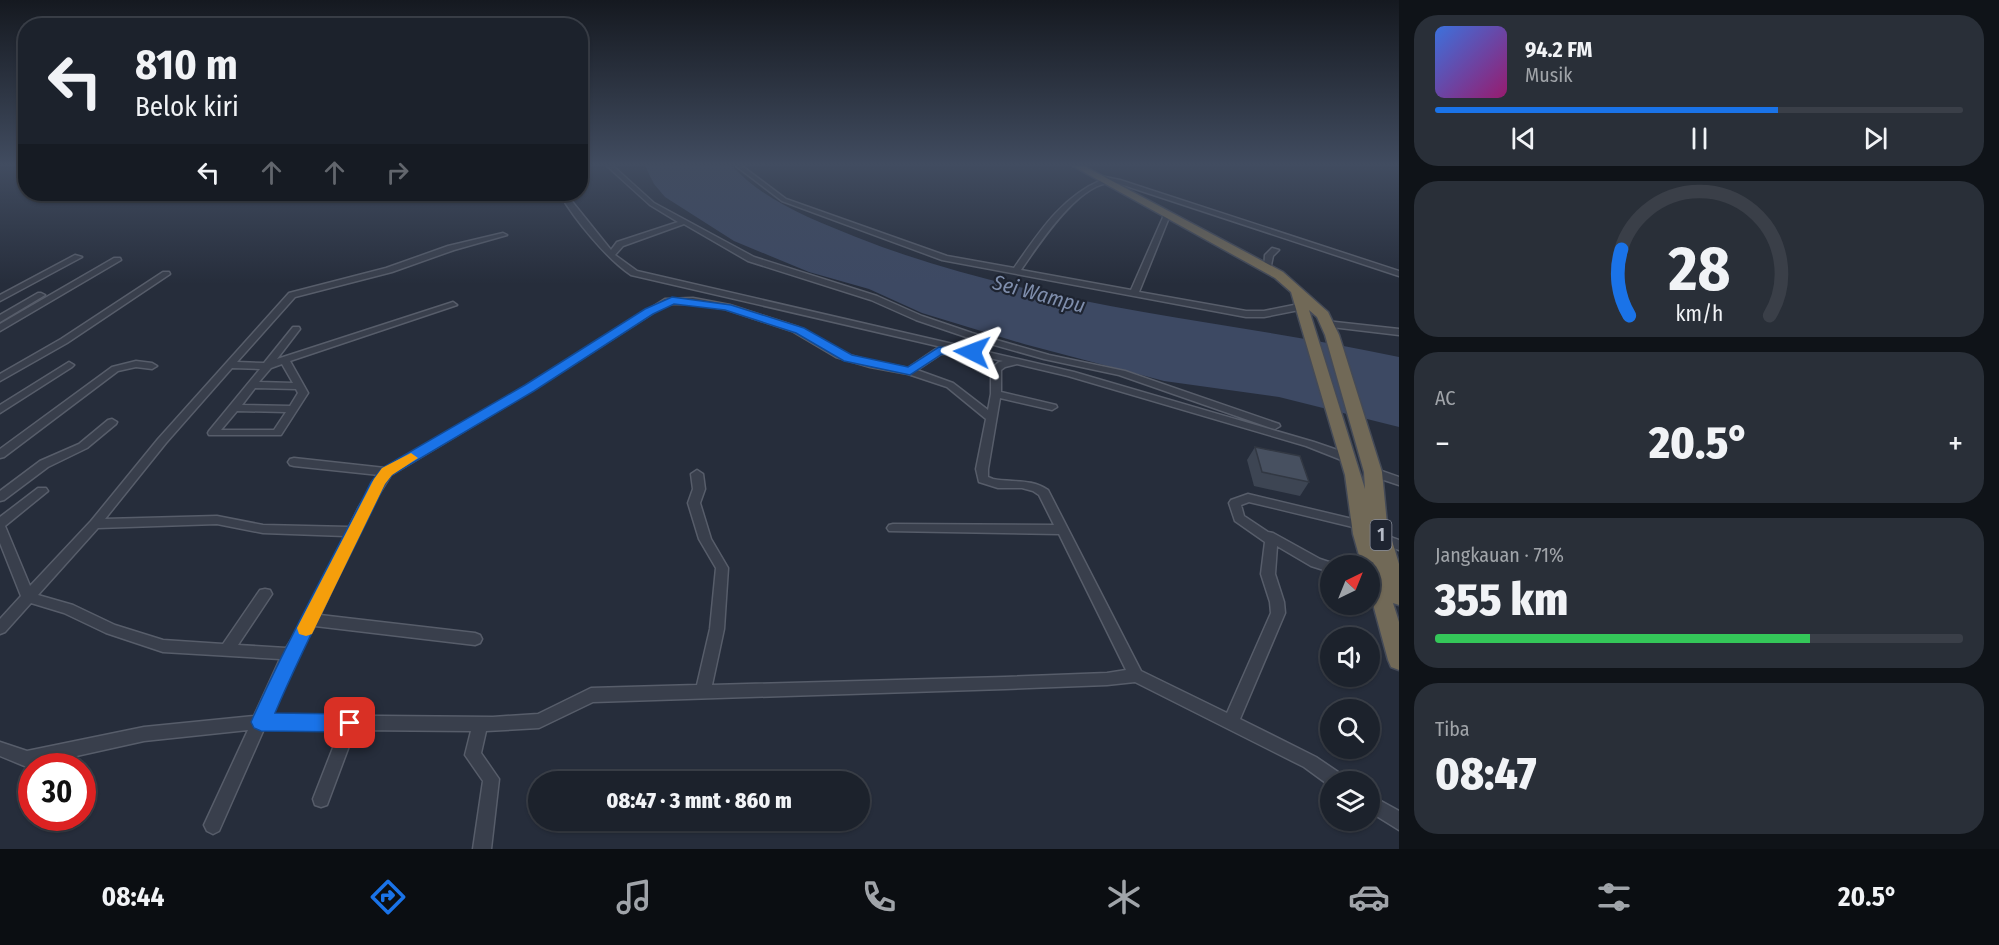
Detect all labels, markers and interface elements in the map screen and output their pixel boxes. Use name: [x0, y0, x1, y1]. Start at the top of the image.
text: 94.2 FM: [1525, 36, 1592, 63]
text: 810 m: [135, 40, 238, 90]
icon: left: [36, 42, 114, 120]
text: Musik: [1525, 63, 1573, 87]
text: Belok kiri: [135, 91, 239, 123]
icon: previous: [1507, 122, 1540, 155]
icon: pause: [1683, 122, 1716, 155]
icon: next: [1859, 122, 1892, 155]
icon: left: [192, 156, 225, 189]
icon: ahead: [255, 156, 288, 189]
icon: ahead: [318, 156, 351, 189]
icon: right: [381, 156, 414, 189]
text: 28: [1667, 232, 1730, 307]
water label: Sei Wampu: [989, 269, 1088, 319]
text: km/h: [1675, 301, 1723, 327]
position arrow: [940, 320, 1004, 384]
text: AC: [1435, 386, 1455, 410]
text: 20.5°: [1649, 416, 1749, 470]
text: −: [1435, 424, 1450, 464]
text: +: [1948, 424, 1963, 464]
road number: 1: [1370, 520, 1392, 550]
text: Jangkauan · 71%: [1435, 543, 1564, 567]
north arrow: [1320, 555, 1380, 615]
map controls: [1320, 555, 1380, 831]
text: 355 km: [1435, 573, 1568, 627]
button: sound: [1320, 627, 1380, 687]
pin: [324, 697, 375, 748]
button: search: [1320, 699, 1380, 759]
icon: arrive: [333, 706, 366, 739]
text: Tiba: [1435, 717, 1470, 741]
text: 08:47: [1435, 747, 1536, 801]
speed limit sign: 30: [18, 753, 96, 831]
button: layers: [1320, 771, 1380, 831]
text: 08:47 · 3 mnt · 860 m: [606, 787, 792, 814]
icon: directions: [367, 876, 409, 918]
icon: music: [613, 876, 655, 918]
icon: phone: [858, 876, 900, 918]
icon: climate: [1103, 876, 1145, 918]
icon: car: [1348, 876, 1390, 918]
icon: filters: [1593, 876, 1635, 918]
text: 08:44: [102, 881, 164, 913]
text: 20.5°: [1838, 881, 1897, 913]

